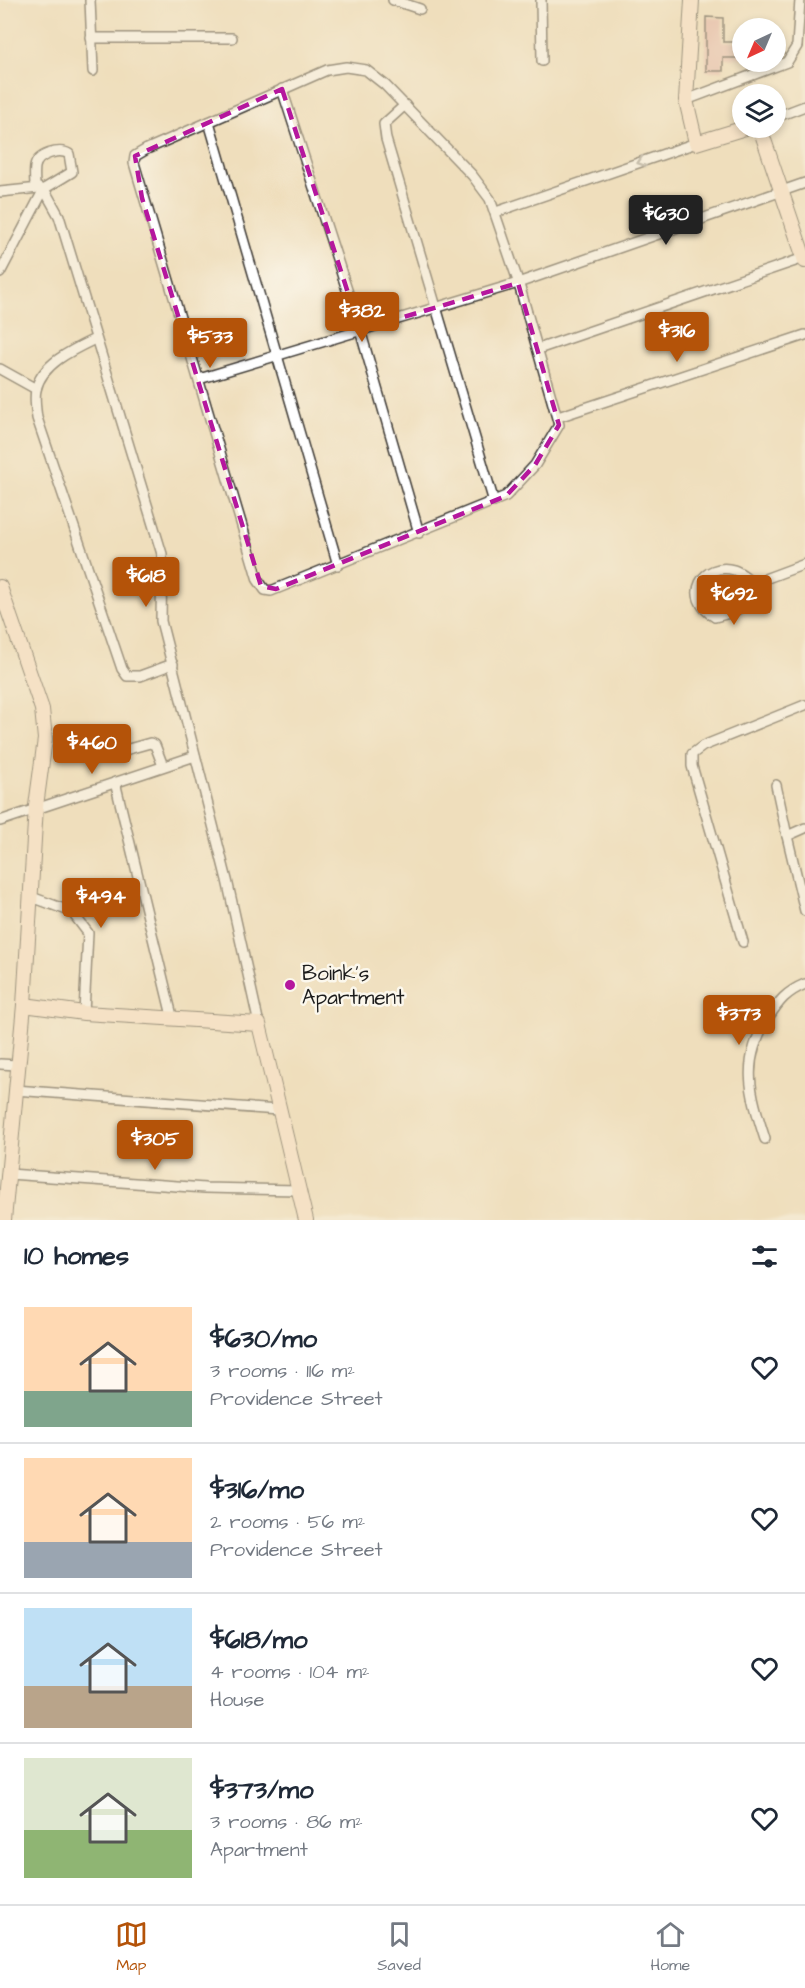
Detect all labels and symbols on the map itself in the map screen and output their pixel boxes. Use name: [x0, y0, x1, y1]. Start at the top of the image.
north arrow: [732, 18, 786, 72]
one-way arrow: [636, 155, 647, 167]
pin: $630: [630, 195, 702, 246]
pin: $382: [326, 292, 398, 343]
pin: $316: [641, 312, 713, 363]
pin: $533: [174, 318, 246, 369]
pin: $618: [110, 557, 182, 608]
pin: $692: [698, 575, 770, 626]
pin: $460: [56, 724, 128, 775]
pin: $494: [65, 878, 137, 929]
place label: Boink's Apartment: [302, 959, 405, 1013]
marker: Boink's Apartment: [283, 978, 297, 992]
pin: $373: [703, 995, 775, 1046]
pin: $305: [119, 1120, 191, 1171]

